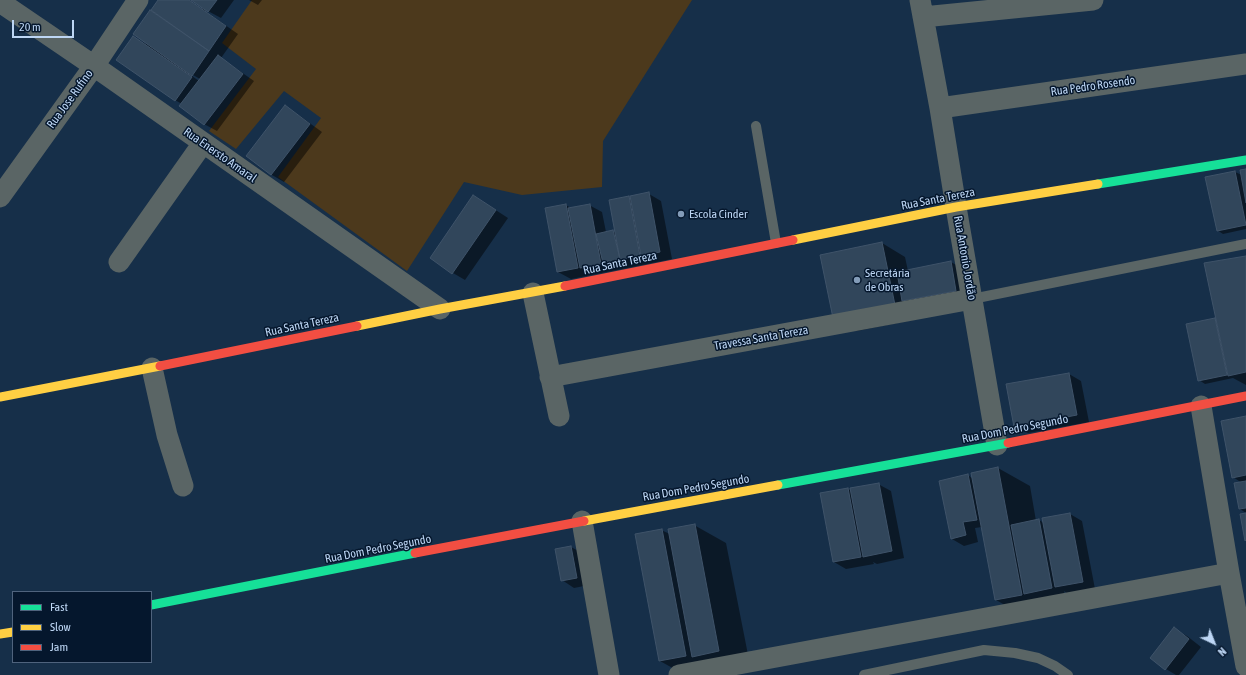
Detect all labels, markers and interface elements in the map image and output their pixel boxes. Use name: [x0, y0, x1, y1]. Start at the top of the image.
scale bar: [14, 12, 76, 38]
text: 20 m: [19, 20, 41, 34]
street label: Rua Jose Rufino: [44, 67, 96, 131]
street label: Rua Pedro Rosendo: [1050, 73, 1136, 99]
street label: Rua Enersto Amaral: [181, 124, 259, 186]
street label: Rua Santa Tereza: [900, 185, 976, 213]
place label: Escola Cinder: [689, 207, 747, 221]
marker: Escola Cinder: [676, 209, 686, 219]
street label: Rua Antonio Jordão: [950, 215, 980, 301]
street label: Rua Santa Tereza: [582, 248, 658, 278]
place label: Secretária de Obras: [865, 266, 910, 294]
marker: Secretária de Obras: [852, 275, 862, 285]
street label: Rua Santa Tereza: [264, 310, 340, 340]
street label: Travessa Santa Tereza: [713, 323, 809, 353]
street label: Rua Dom Pedro Segundo: [961, 412, 1069, 446]
street label: Rua Dom Pedro Segundo: [642, 472, 750, 504]
street label: Rua Dom Pedro Segundo: [324, 532, 432, 566]
legend: [12, 591, 152, 663]
text: Fast: [50, 600, 68, 614]
text: Slow: [50, 620, 71, 634]
north arrow: [1194, 623, 1234, 663]
text: Jam: [50, 640, 68, 654]
text: N: [1216, 645, 1229, 658]

